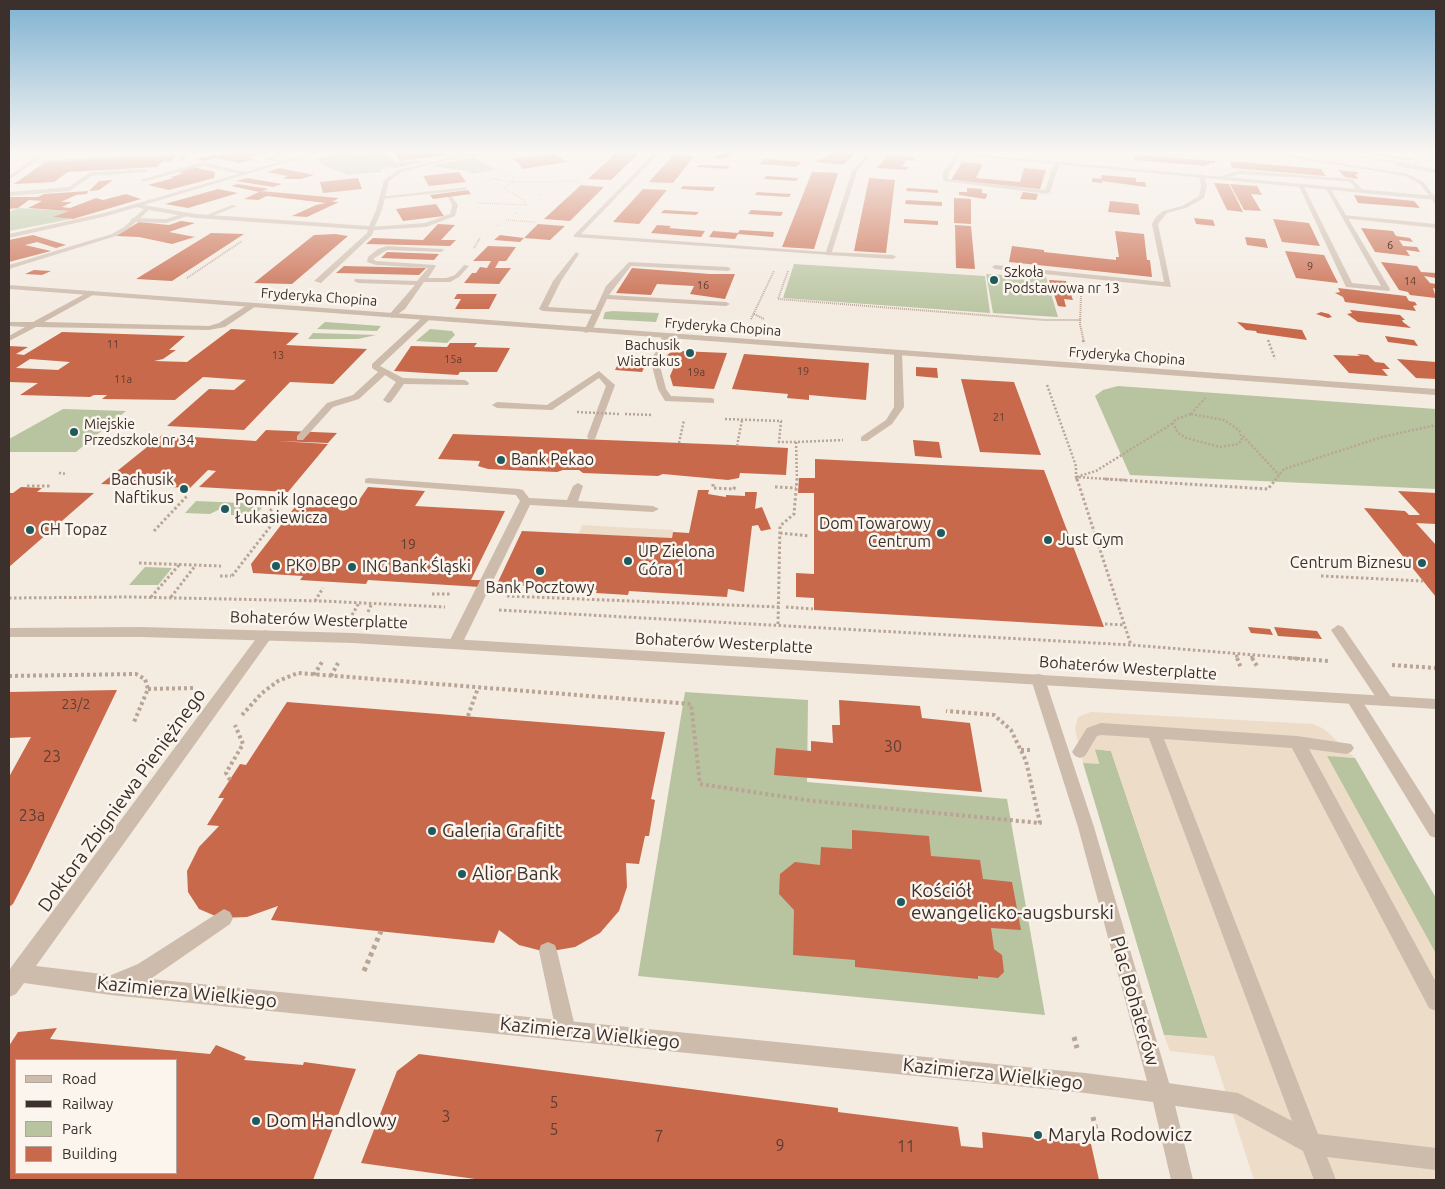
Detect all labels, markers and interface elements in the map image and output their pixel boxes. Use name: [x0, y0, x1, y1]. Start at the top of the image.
house number: 6: [1387, 238, 1393, 252]
house number: 9: [1307, 259, 1313, 273]
place label: Szkoła Podstawowa nr 13: [1004, 264, 1120, 296]
marker: Szkoła Podstawowa nr 13: [988, 274, 1000, 286]
house number: 14: [1404, 274, 1416, 288]
house number: 16: [697, 278, 709, 292]
street label: Fryderyka Chopina: [260, 285, 378, 309]
street label: Fryderyka Chopina: [664, 315, 782, 339]
house number: 11: [107, 337, 119, 351]
place label: Bachusik Wiatrakus: [617, 337, 680, 370]
street label: Fryderyka Chopina: [1068, 344, 1186, 368]
marker: Bachusik Wiatrakus: [684, 347, 696, 359]
house number: 13: [272, 348, 284, 362]
house number: 15a: [444, 352, 462, 366]
house number: 19: [797, 364, 809, 378]
house number: 19a: [687, 365, 705, 379]
house number: 11a: [114, 372, 132, 386]
house number: 21: [993, 410, 1005, 424]
place label: Miejskie Przedszkole nr 34: [84, 416, 194, 448]
marker: Miejskie Przedszkole nr 34: [68, 426, 80, 438]
place label: Bank Pekao: [511, 450, 594, 470]
marker: Bank Pekao: [495, 454, 507, 466]
place label: Bachusik Naftikus: [111, 470, 174, 508]
marker: Bachusik Naftikus: [178, 483, 190, 495]
place label: Pomnik Ignacego Łukasiewicza: [235, 490, 358, 528]
marker: Pomnik Ignacego Łukasiewicza: [219, 503, 231, 515]
place label: Dom Towarowy Centrum: [819, 514, 931, 552]
place label: CH Topaz: [40, 520, 107, 540]
marker: CH Topaz: [24, 524, 36, 536]
marker: Dom Towarowy Centrum: [935, 527, 947, 539]
place label: Just Gym: [1058, 530, 1124, 550]
marker: Just Gym: [1042, 534, 1054, 546]
house number: 19: [400, 536, 416, 552]
place label: UP Zielona Góra 1: [638, 542, 715, 580]
place label: Centrum Biznesu: [1290, 553, 1412, 573]
marker: UP Zielona Góra 1: [622, 555, 634, 567]
place label: PKO BP: [286, 556, 341, 576]
place label: ING Bank Śląski: [362, 557, 471, 577]
marker: Centrum Biznesu: [1416, 557, 1428, 569]
marker: PKO BP: [270, 560, 282, 572]
marker: ING Bank Śląski: [346, 561, 358, 573]
marker: Bank Pocztowy: [534, 565, 546, 577]
place label: Bank Pocztowy: [486, 578, 594, 598]
street label: Bohaterów Westerplatte: [230, 607, 408, 633]
street label: Bohaterów Westerplatte: [635, 629, 813, 657]
street label: Bohaterów Westerplatte: [1038, 652, 1218, 684]
street label: Doktora Zbigniewa Pieniężnego: [33, 684, 211, 916]
house number: 23/2: [62, 696, 90, 712]
house number: 30: [884, 737, 902, 757]
house number: 23: [43, 747, 61, 767]
house number: 23a: [19, 806, 45, 826]
place label: Galeria Grafitt: [442, 820, 562, 842]
marker: Galeria Grafitt: [426, 825, 438, 837]
place label: Alior Bank: [472, 863, 559, 885]
marker: Alior Bank: [456, 868, 468, 880]
place label: Kościół ewangelicko-augsburski: [911, 880, 1114, 924]
marker: Kościół ewangelicko-augsburski: [895, 896, 907, 908]
street label: Plac Bohaterów: [1106, 933, 1164, 1069]
street label: Kazimierza Wielkiego: [96, 971, 278, 1013]
street label: Kazimierza Wielkiego: [499, 1012, 681, 1054]
street label: Kazimierza Wielkiego: [902, 1053, 1084, 1095]
legend: [15, 1059, 178, 1174]
text: Road: [62, 1070, 97, 1087]
house number: 5: [549, 1093, 559, 1113]
text: Railway: [62, 1095, 113, 1112]
house number: 3: [441, 1107, 451, 1127]
place label: Dom Handlowy: [266, 1110, 397, 1132]
marker: Dom Handlowy: [250, 1115, 262, 1127]
text: Park: [62, 1120, 92, 1137]
house number: 5: [549, 1120, 559, 1140]
place label: Maryla Rodowicz: [1048, 1124, 1192, 1146]
house number: 7: [654, 1127, 664, 1147]
marker: Maryla Rodowicz: [1032, 1129, 1044, 1141]
house number: 9: [775, 1136, 785, 1156]
house number: 11: [897, 1137, 915, 1157]
text: Building: [62, 1145, 117, 1162]

